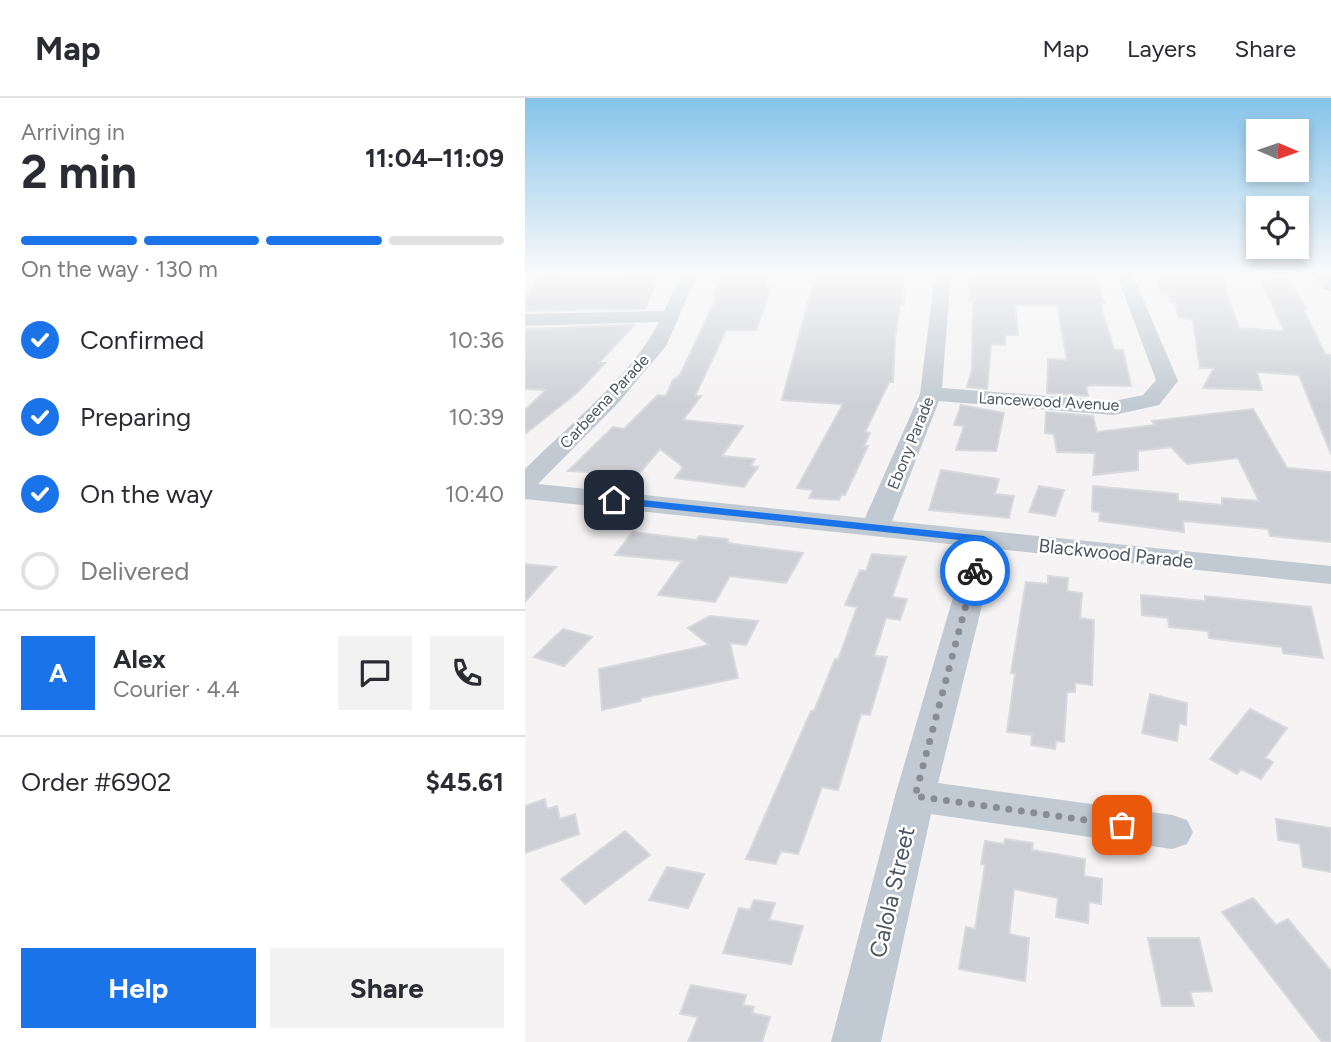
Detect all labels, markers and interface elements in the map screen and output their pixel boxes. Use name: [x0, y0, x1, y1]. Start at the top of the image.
text: Map: [35, 29, 101, 68]
text: Map: [1042, 34, 1089, 63]
text: Layers: [1127, 34, 1196, 63]
text: Share: [1234, 34, 1296, 63]
text: Arriving in: [21, 118, 125, 146]
north arrow: [1246, 119, 1309, 182]
map controls: [1246, 119, 1309, 259]
text: 11:04–11:09: [365, 142, 504, 174]
text: 2 min: [21, 144, 137, 200]
button: locate: [1246, 196, 1309, 259]
text: On the way · 130 m: [21, 255, 218, 283]
icon: check: [21, 321, 59, 359]
text: Confirmed: [80, 324, 204, 356]
text: 10:36: [448, 326, 504, 354]
street label: Carbeena Parade: [556, 350, 653, 452]
street label: Lancewood Avenue: [978, 388, 1120, 415]
street label: Ebony Parade: [883, 394, 938, 492]
icon: check: [21, 398, 59, 436]
text: Preparing: [80, 401, 191, 433]
text: 10:39: [448, 403, 504, 431]
pin: [584, 470, 644, 530]
icon: check: [21, 475, 59, 513]
text: On the way: [80, 478, 213, 510]
text: 10:40: [445, 480, 504, 508]
icon: home: [595, 481, 633, 519]
street label: Blackwood Parade: [1037, 534, 1195, 573]
courier: [940, 536, 1010, 606]
icon: bike: [956, 552, 994, 590]
text: Delivered: [80, 555, 189, 587]
button: chat: [338, 636, 412, 710]
button: phone: [430, 636, 504, 710]
text: Alex: [113, 643, 166, 675]
text: A: [49, 657, 67, 689]
text: Courier · 4.4: [113, 675, 240, 703]
text: Order #6902: [21, 766, 172, 798]
text: $45.61: [426, 766, 504, 798]
pin: [1092, 795, 1152, 855]
icon: bag: [1103, 806, 1141, 844]
street label: Calola Street: [863, 824, 921, 960]
button: Help: [21, 948, 256, 1028]
button: Share: [270, 948, 504, 1028]

